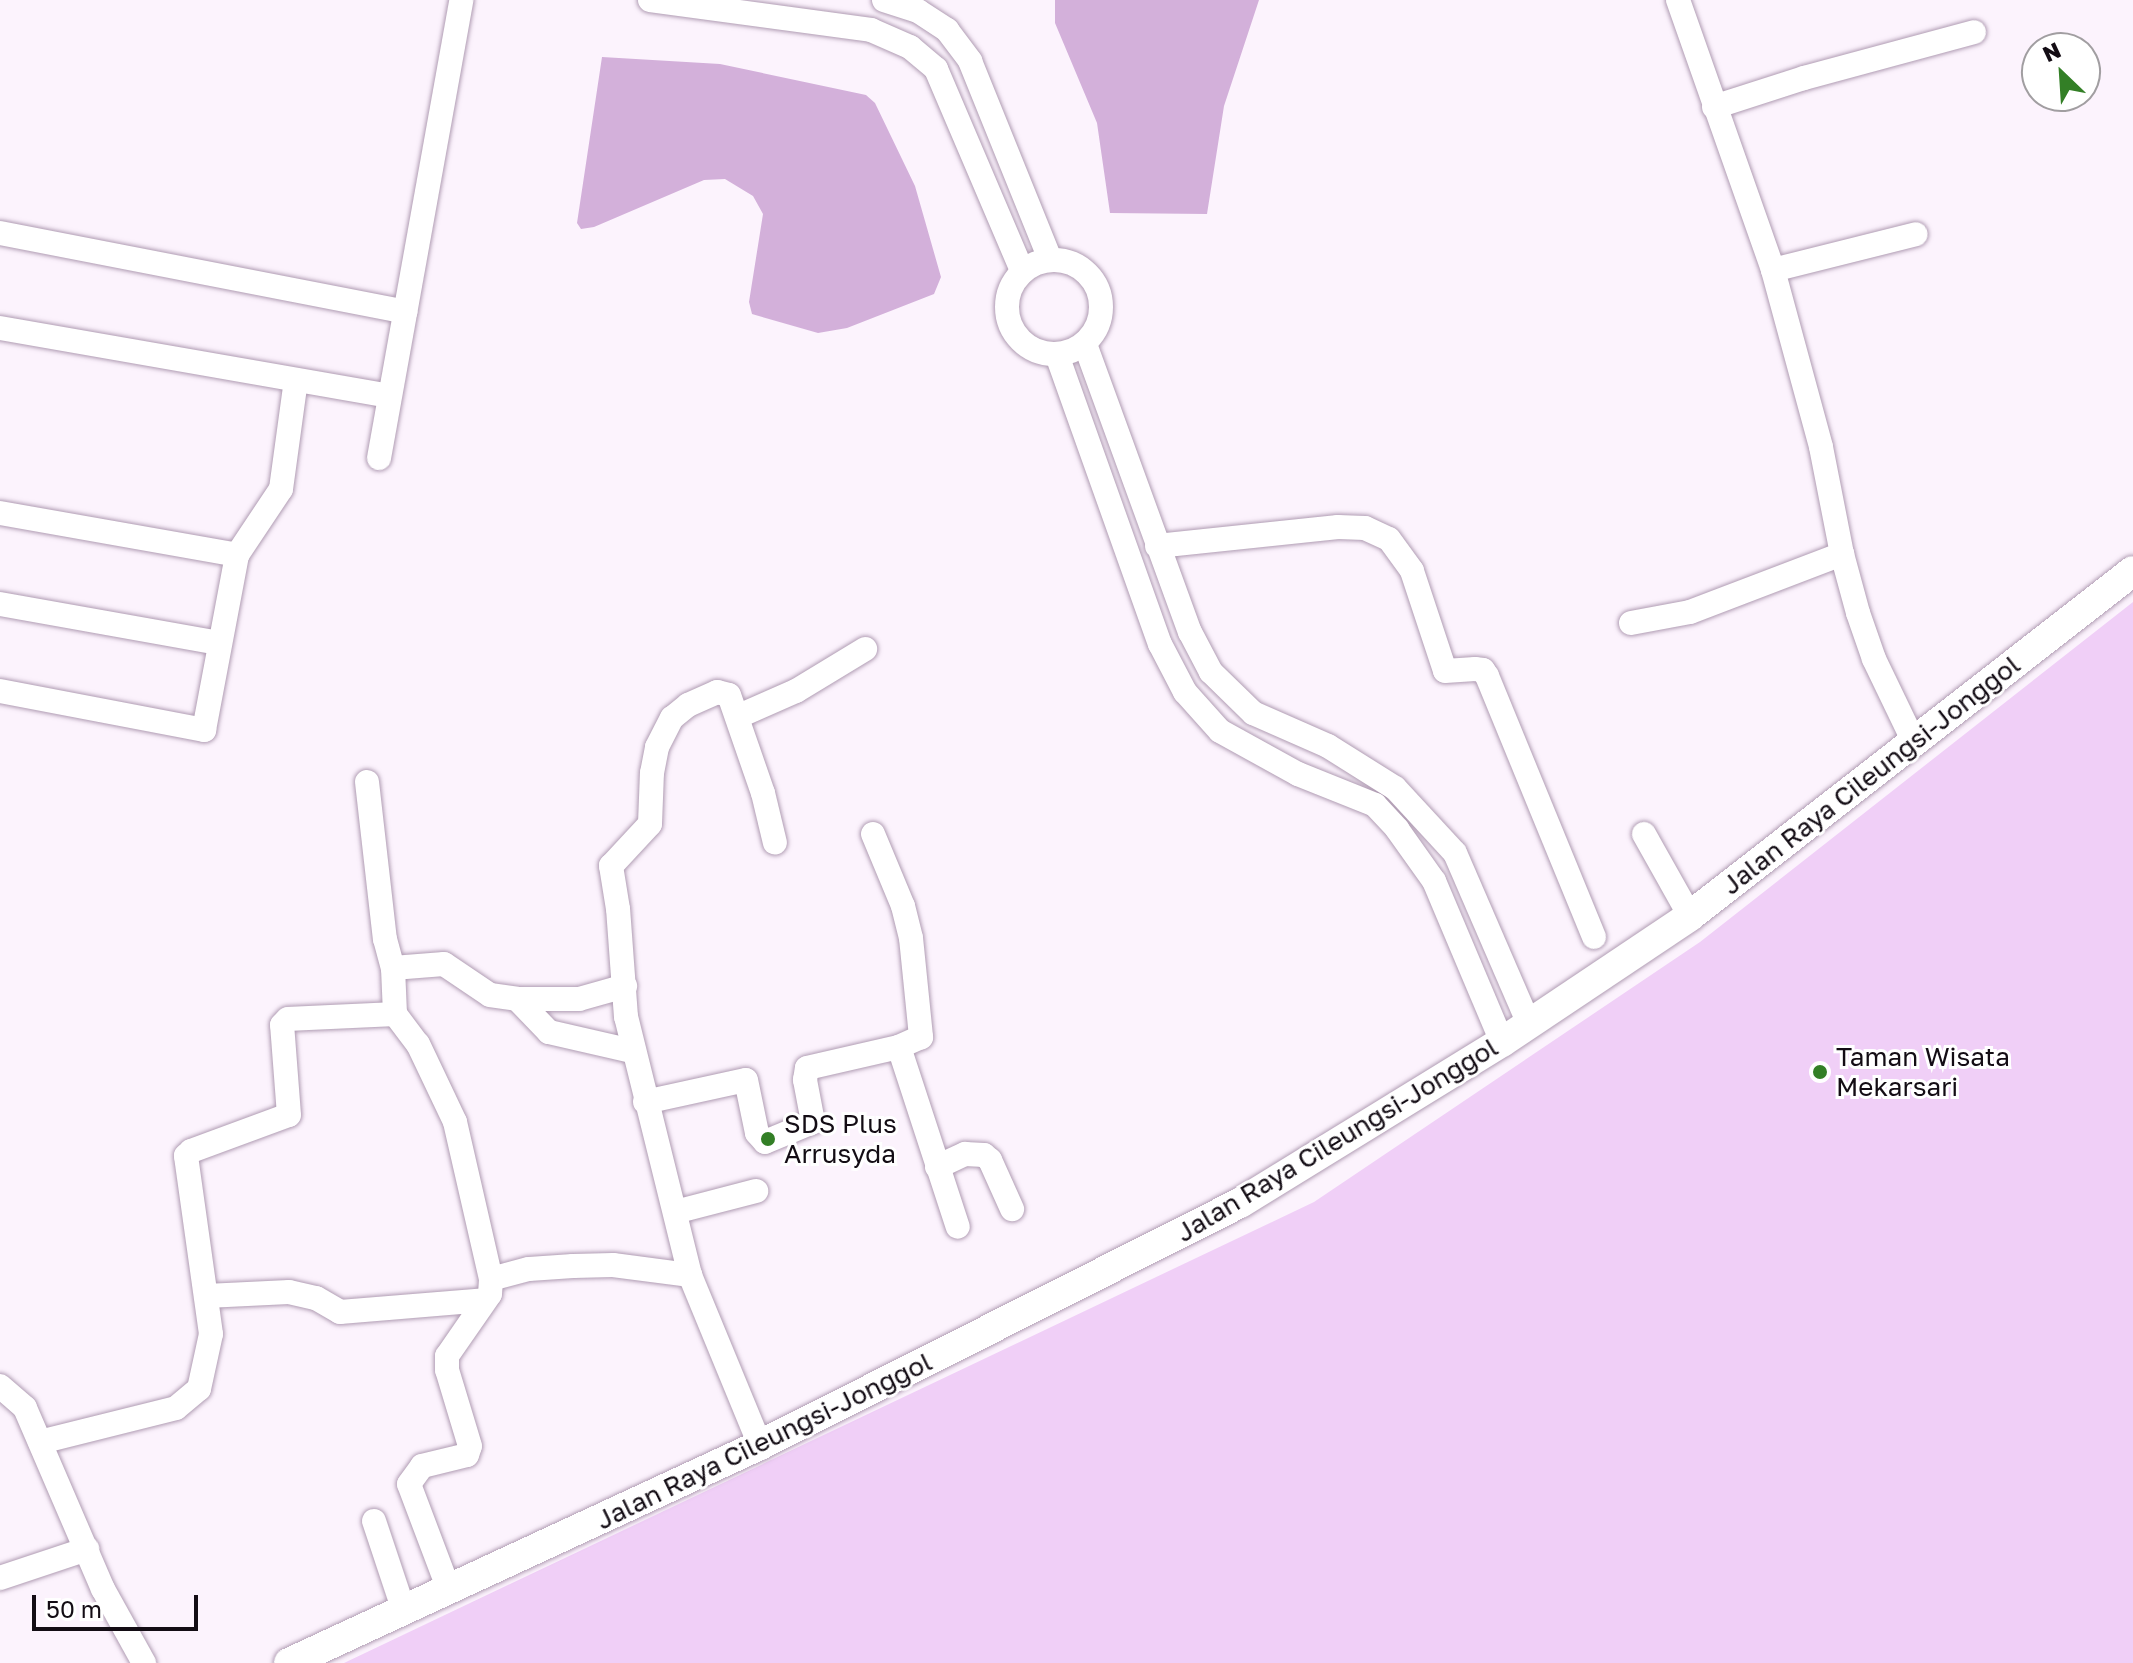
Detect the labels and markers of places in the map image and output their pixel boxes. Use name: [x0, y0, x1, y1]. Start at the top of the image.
place label: Taman Wisata Mekarsari: [1836, 1041, 2010, 1102]
marker: Taman Wisata Mekarsari: [1811, 1063, 1829, 1081]
place label: SDS Plus Arrusyda: [784, 1108, 897, 1170]
marker: SDS Plus Arrusyda: [759, 1130, 777, 1148]

